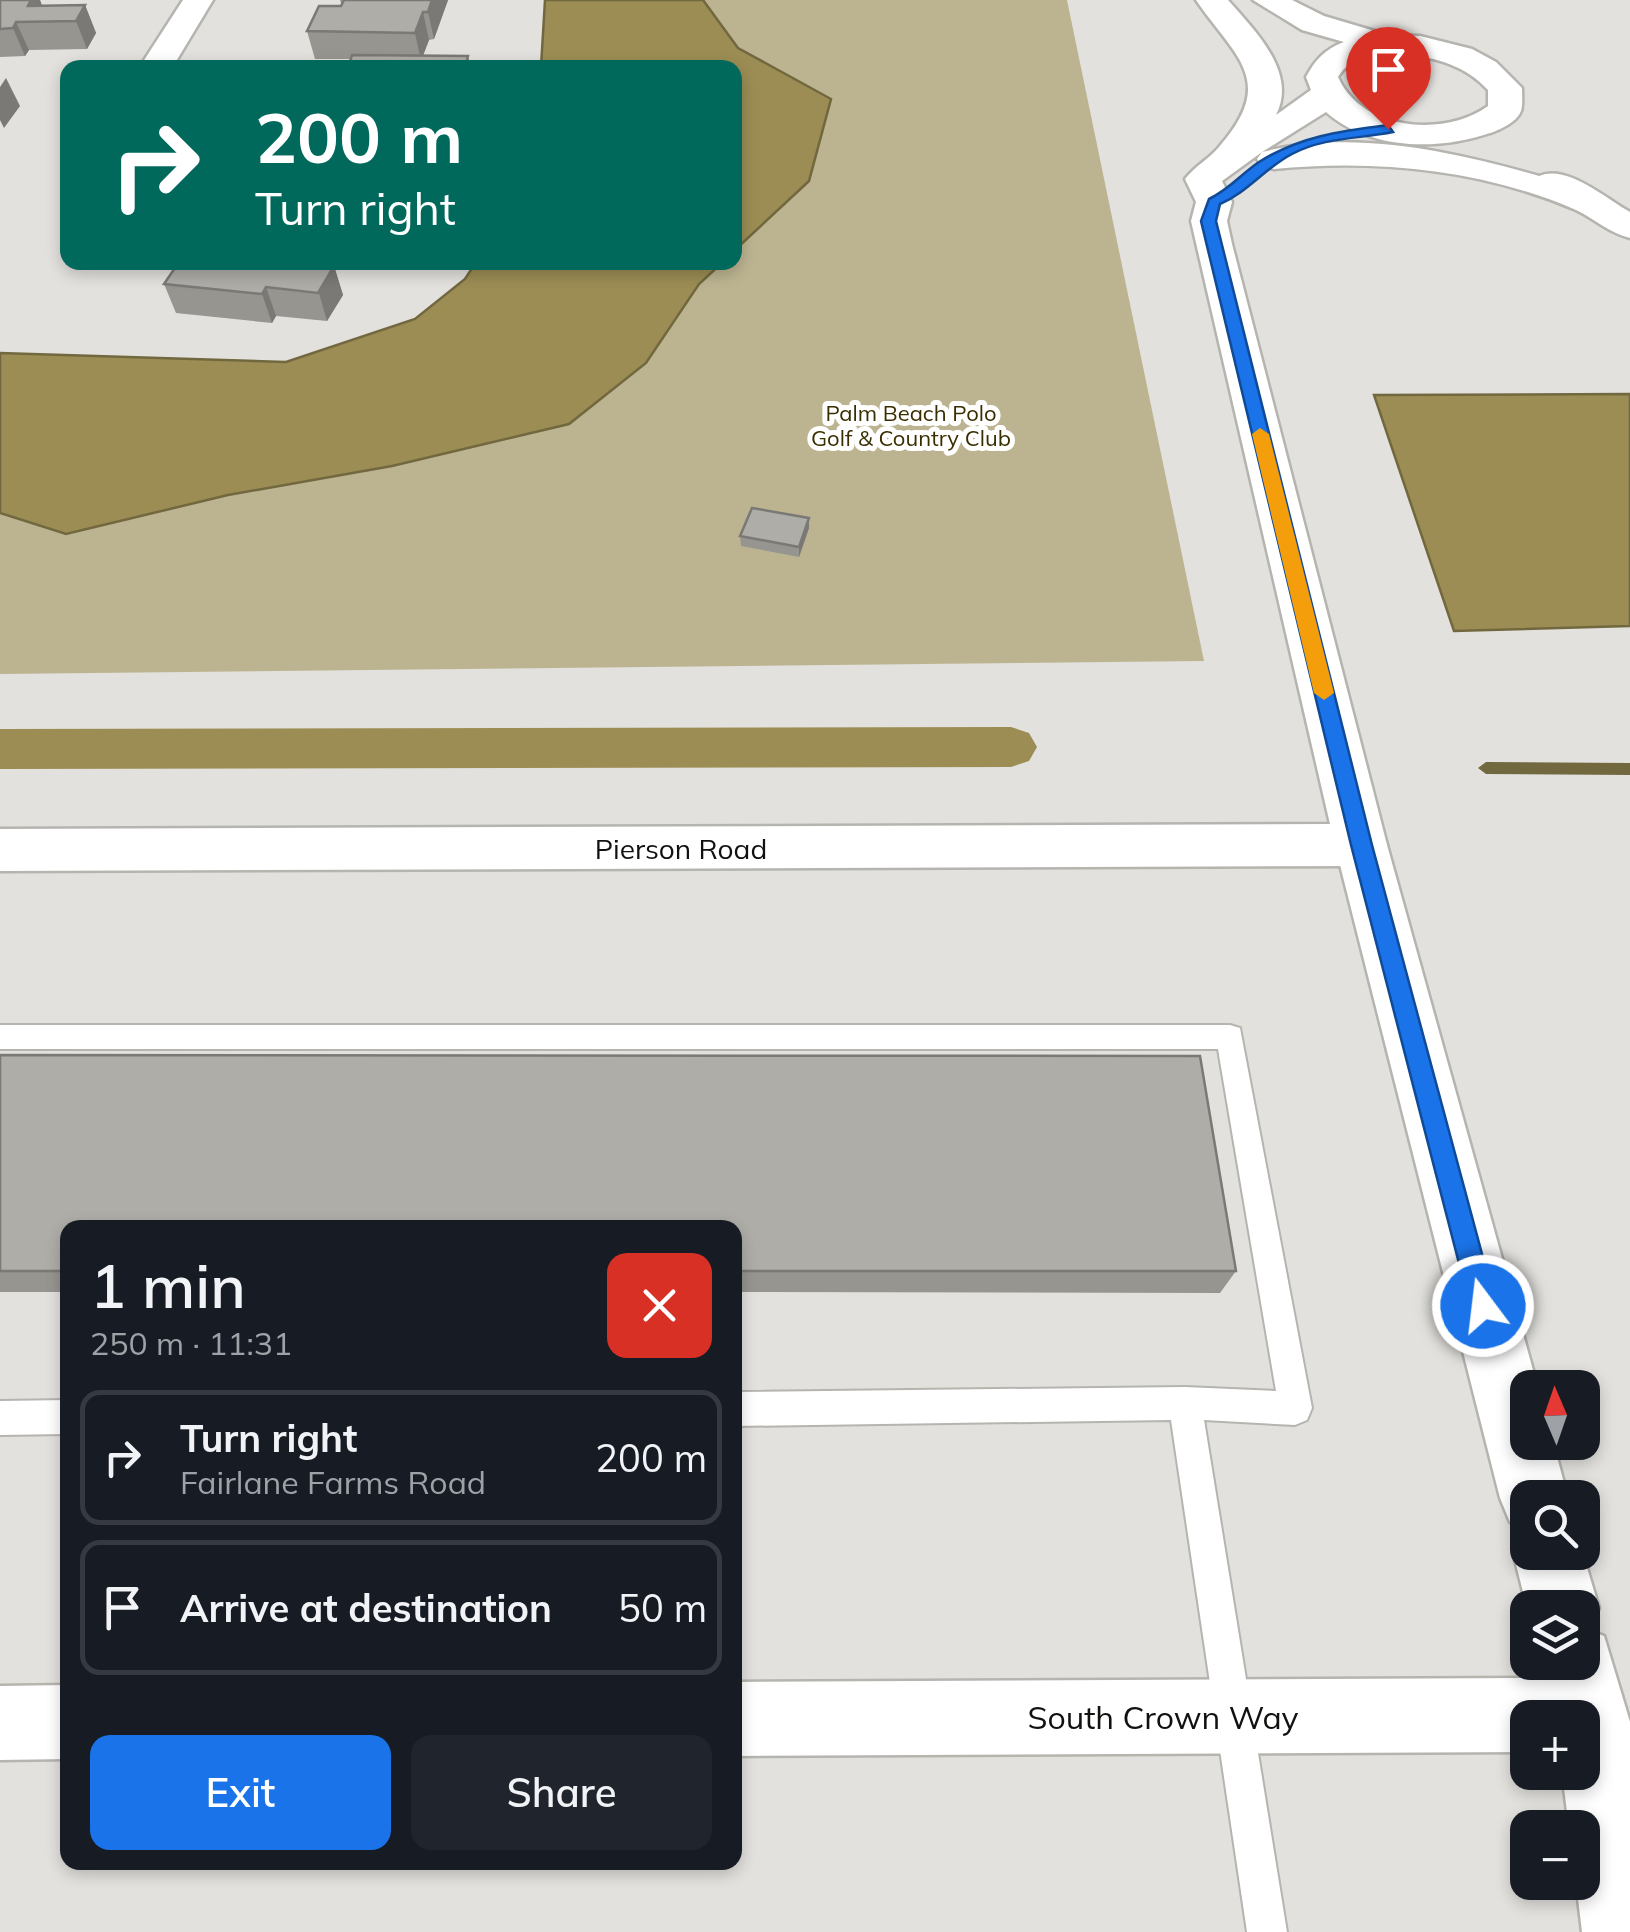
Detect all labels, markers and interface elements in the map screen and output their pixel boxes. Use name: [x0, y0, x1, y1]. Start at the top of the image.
pin: [1346, 27, 1431, 130]
icon: arrive: [1361, 42, 1416, 97]
text: 200 m: [255, 93, 463, 181]
icon: right: [90, 100, 220, 230]
text: Turn right: [255, 180, 456, 236]
park label: Palm Beach Polo Golf & Country Club: [811, 399, 1011, 452]
street label: Pierson Road: [595, 831, 767, 866]
text: 1 min: [90, 1248, 246, 1323]
button: close: [607, 1253, 712, 1358]
position arrow: [1431, 1254, 1535, 1358]
text: 250 m · 11:31: [90, 1323, 292, 1363]
north arrow: [1510, 1370, 1600, 1460]
map controls: [1510, 1370, 1600, 1900]
text: Turn right: [180, 1414, 357, 1462]
icon: right: [95, 1430, 150, 1485]
text: 200 m: [595, 1434, 707, 1482]
text: Fairlane Farms Road: [180, 1462, 486, 1502]
button: search: [1510, 1480, 1600, 1570]
icon: arrive: [95, 1580, 150, 1635]
text: Arrive at destination: [180, 1584, 552, 1632]
text: 50 m: [618, 1584, 707, 1632]
button: layers: [1510, 1590, 1600, 1680]
street label: South Crown Way: [1027, 1697, 1299, 1737]
button: +: [1510, 1700, 1600, 1790]
button: Exit: [90, 1735, 391, 1850]
button: Share: [411, 1735, 712, 1850]
button: −: [1510, 1810, 1600, 1900]

